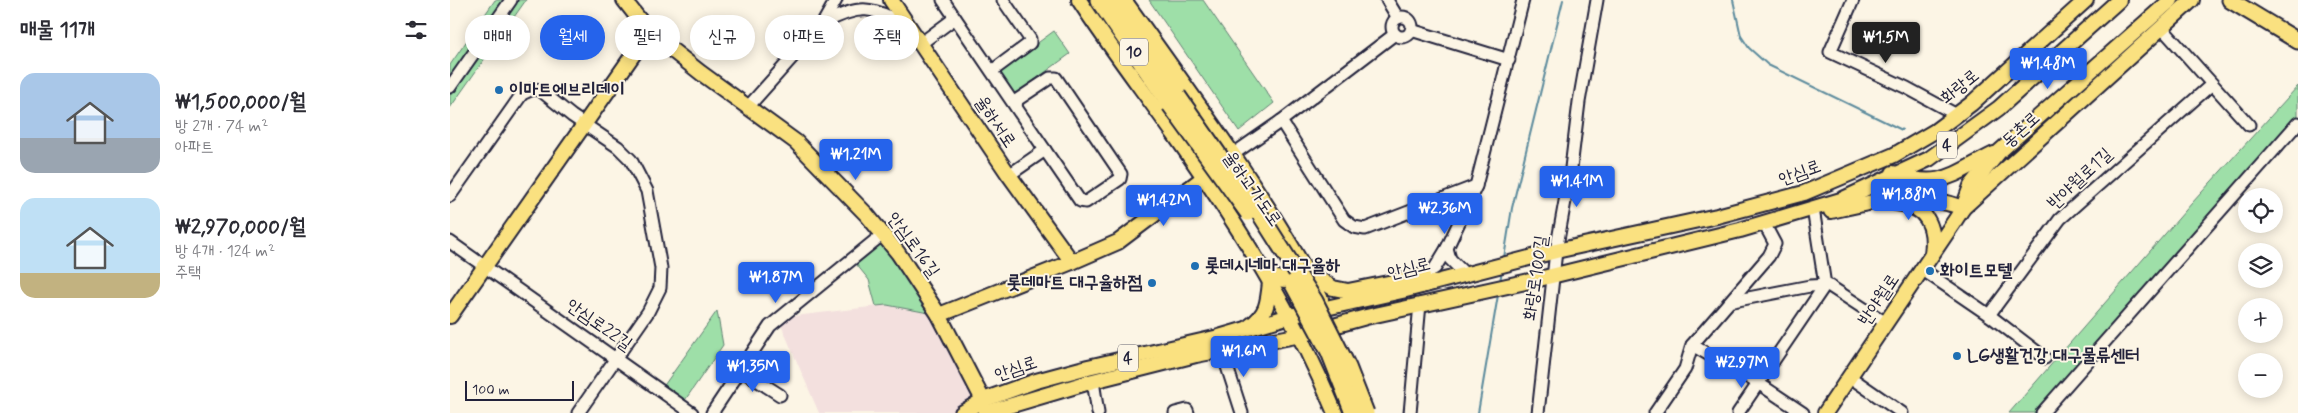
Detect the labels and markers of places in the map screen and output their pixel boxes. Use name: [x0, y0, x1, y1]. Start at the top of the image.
pin: ₩1.5M: [1851, 22, 1921, 64]
pin: ₩1.48M: [2007, 48, 2089, 90]
place label: 이마트에브리데이: [509, 78, 625, 102]
marker: 이마트에브리데이: [493, 84, 505, 96]
pin: ₩1.21M: [815, 138, 897, 181]
pin: ₩1.41M: [1536, 166, 1618, 208]
pin: ₩1.88M: [1868, 178, 1950, 221]
pin: ₩1.42M: [1123, 184, 1205, 227]
pin: ₩2.36M: [1404, 192, 1486, 235]
place label: 롯데시네마 대구율하: [1205, 254, 1341, 278]
place label: 화이트모텔: [1940, 259, 2013, 283]
marker: 롯데시네마 대구율하: [1189, 260, 1201, 272]
pin: ₩1.87M: [735, 262, 817, 304]
marker: 화이트모텔: [1924, 265, 1936, 277]
place label: 롯데마트 대구율하점: [1007, 271, 1143, 295]
marker: 롯데마트 대구율하점: [1146, 277, 1158, 289]
pin: ₩1.6M: [1209, 336, 1279, 378]
place label: LG생활건강 대구물류센터: [1967, 344, 2140, 368]
pin: ₩2.97M: [1701, 346, 1783, 389]
pin: ₩1.35M: [712, 350, 794, 393]
marker: LG생활건강 대구물류센터: [1951, 350, 1963, 362]

